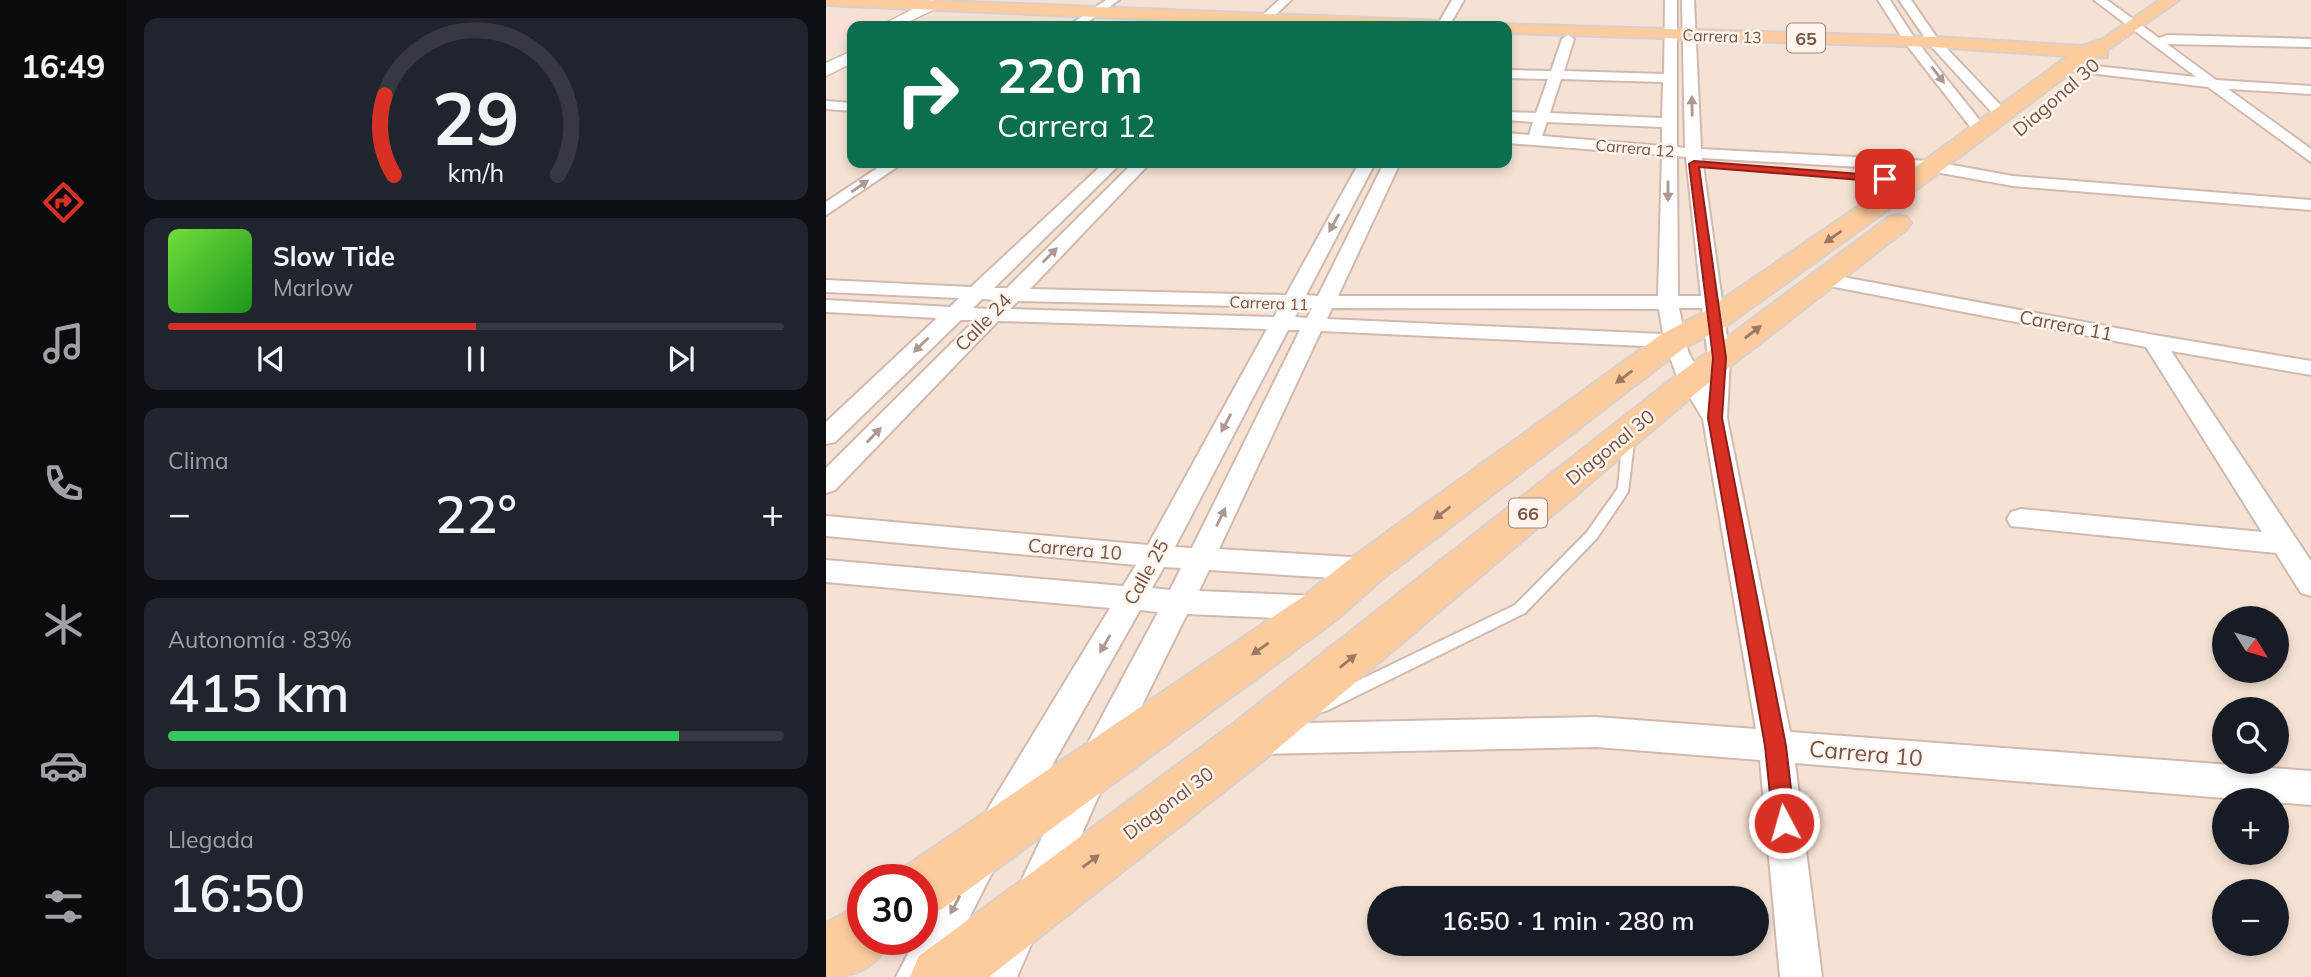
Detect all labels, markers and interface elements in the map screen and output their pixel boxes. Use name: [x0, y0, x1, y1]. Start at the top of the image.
road number: 65: [1787, 24, 1825, 52]
street label: Carrera 13: [1682, 25, 1762, 47]
text: 220 m: [997, 44, 1143, 105]
text: 16:49: [21, 46, 105, 86]
icon: right: [882, 49, 973, 140]
street label: Diagonal 30: [2008, 53, 2104, 141]
one-way arrow: [1930, 66, 1945, 84]
text: 29: [432, 72, 520, 163]
one-way arrow: [1686, 95, 1698, 117]
text: Carrera 12: [997, 105, 1155, 145]
street label: Carrera 12: [1595, 135, 1675, 161]
pin: [1855, 149, 1915, 209]
text: km/h: [448, 157, 504, 188]
icon: arrive: [1866, 160, 1904, 198]
icon: directions: [39, 178, 88, 227]
one-way arrow: [851, 180, 870, 193]
one-way arrow: [1662, 180, 1674, 202]
one-way arrow: [1328, 213, 1340, 232]
one-way arrow: [1824, 230, 1842, 244]
text: Slow Tide: [273, 240, 395, 273]
one-way arrow: [1041, 247, 1057, 264]
text: Marlow: [273, 273, 353, 302]
street label: Calle 24: [950, 288, 1016, 356]
street label: Carrera 11: [1229, 292, 1309, 314]
street label: Carrera 11: [2018, 304, 2114, 346]
icon: music: [39, 319, 88, 368]
one-way arrow: [1744, 326, 1762, 340]
one-way arrow: [913, 337, 930, 353]
icon: previous: [252, 340, 290, 378]
icon: pause: [457, 340, 495, 378]
icon: next: [662, 340, 700, 378]
one-way arrow: [1615, 370, 1634, 384]
street label: Diagonal 30: [1561, 404, 1659, 490]
one-way arrow: [1221, 413, 1232, 433]
one-way arrow: [865, 427, 881, 444]
text: Clima: [168, 446, 229, 475]
icon: phone: [39, 459, 88, 508]
text: 22°: [435, 481, 517, 546]
text: −: [168, 489, 191, 537]
text: +: [761, 489, 784, 537]
road number: 66: [1509, 499, 1547, 528]
one-way arrow: [1433, 506, 1451, 520]
one-way arrow: [1215, 507, 1227, 527]
street label: Carrera 10: [1027, 533, 1123, 565]
street label: Calle 25: [1118, 535, 1174, 609]
icon: climate: [39, 600, 88, 649]
north arrow: [2212, 606, 2289, 682]
map controls: [2212, 606, 2289, 956]
text: Autonomía · 83%: [168, 625, 352, 654]
one-way arrow: [1099, 634, 1111, 653]
one-way arrow: [1250, 643, 1270, 656]
one-way arrow: [1340, 654, 1357, 669]
text: 415 km: [168, 660, 349, 725]
button: search: [2212, 697, 2289, 774]
street label: Carrera 10: [1808, 734, 1924, 772]
icon: car: [39, 741, 88, 790]
street label: Diagonal 30: [1118, 761, 1218, 845]
position arrow: [1747, 786, 1821, 860]
button: +: [2212, 788, 2289, 865]
text: Llegada: [168, 825, 254, 854]
one-way arrow: [1082, 853, 1100, 868]
text: 16:50: [168, 860, 305, 925]
speed limit sign: 30: [847, 864, 938, 955]
button: −: [2212, 879, 2289, 956]
icon: filters: [39, 882, 88, 931]
one-way arrow: [950, 895, 961, 915]
text: 16:50 · 1 min · 280 m: [1441, 904, 1695, 937]

